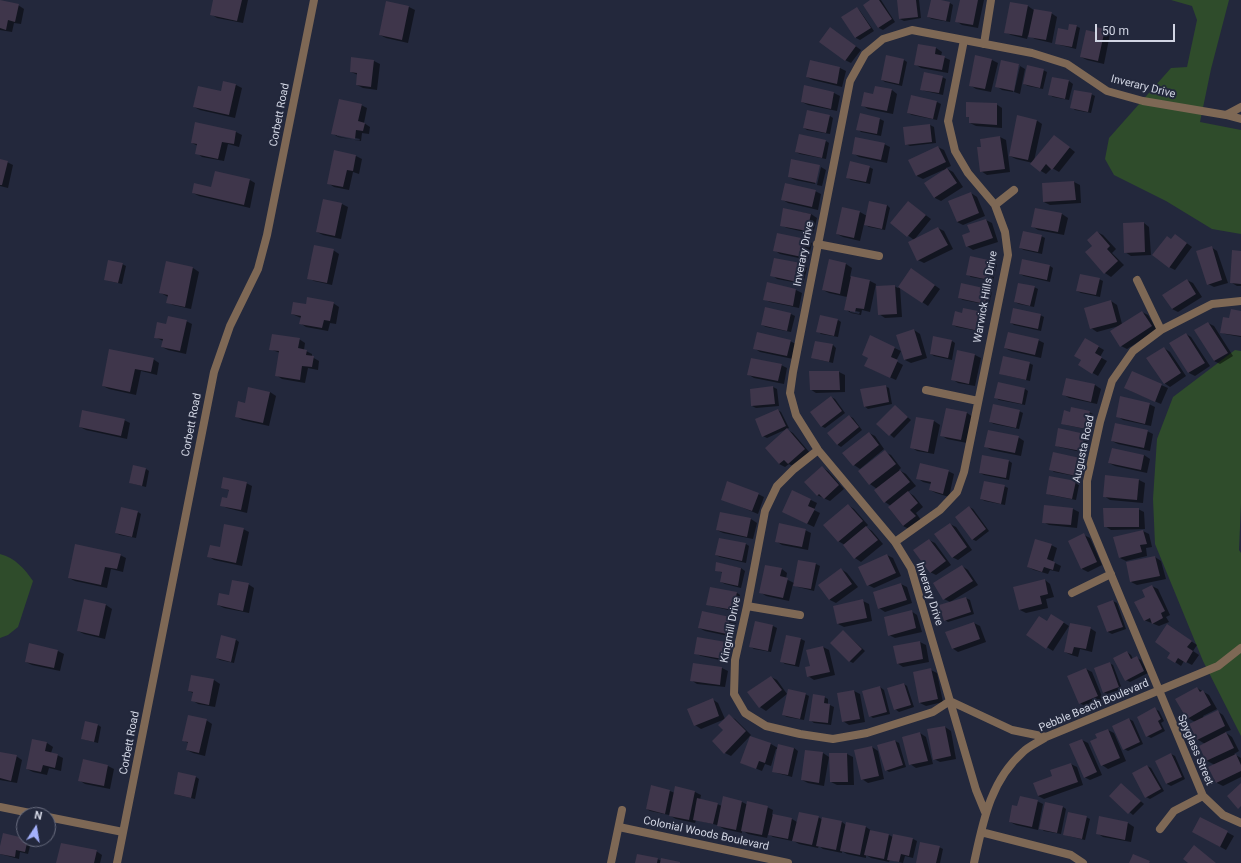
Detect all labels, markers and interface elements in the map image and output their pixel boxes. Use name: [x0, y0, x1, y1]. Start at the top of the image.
scale bar: [1097, 16, 1177, 42]
text: 50 m: [1102, 24, 1129, 38]
street label: Inverary Drive: [1109, 73, 1177, 101]
street label: Corbett Road: [267, 82, 293, 148]
street label: Inverary Drive: [791, 220, 817, 288]
street label: Warwick Hills Drive: [971, 250, 1001, 344]
street label: Corbett Road: [179, 392, 205, 458]
street label: Augusta Road: [1070, 414, 1098, 484]
street label: Inverary Drive: [913, 561, 945, 627]
street label: Kingmill Drive: [718, 596, 744, 664]
street label: Pebble Beach Boulevard: [1037, 677, 1151, 735]
street label: Corbett Road: [117, 710, 143, 776]
street label: Spyglass Street: [1174, 713, 1216, 787]
north arrow: [16, 807, 56, 847]
text: N: [33, 809, 44, 823]
street label: Colonial Woods Boulevard: [642, 814, 770, 854]

